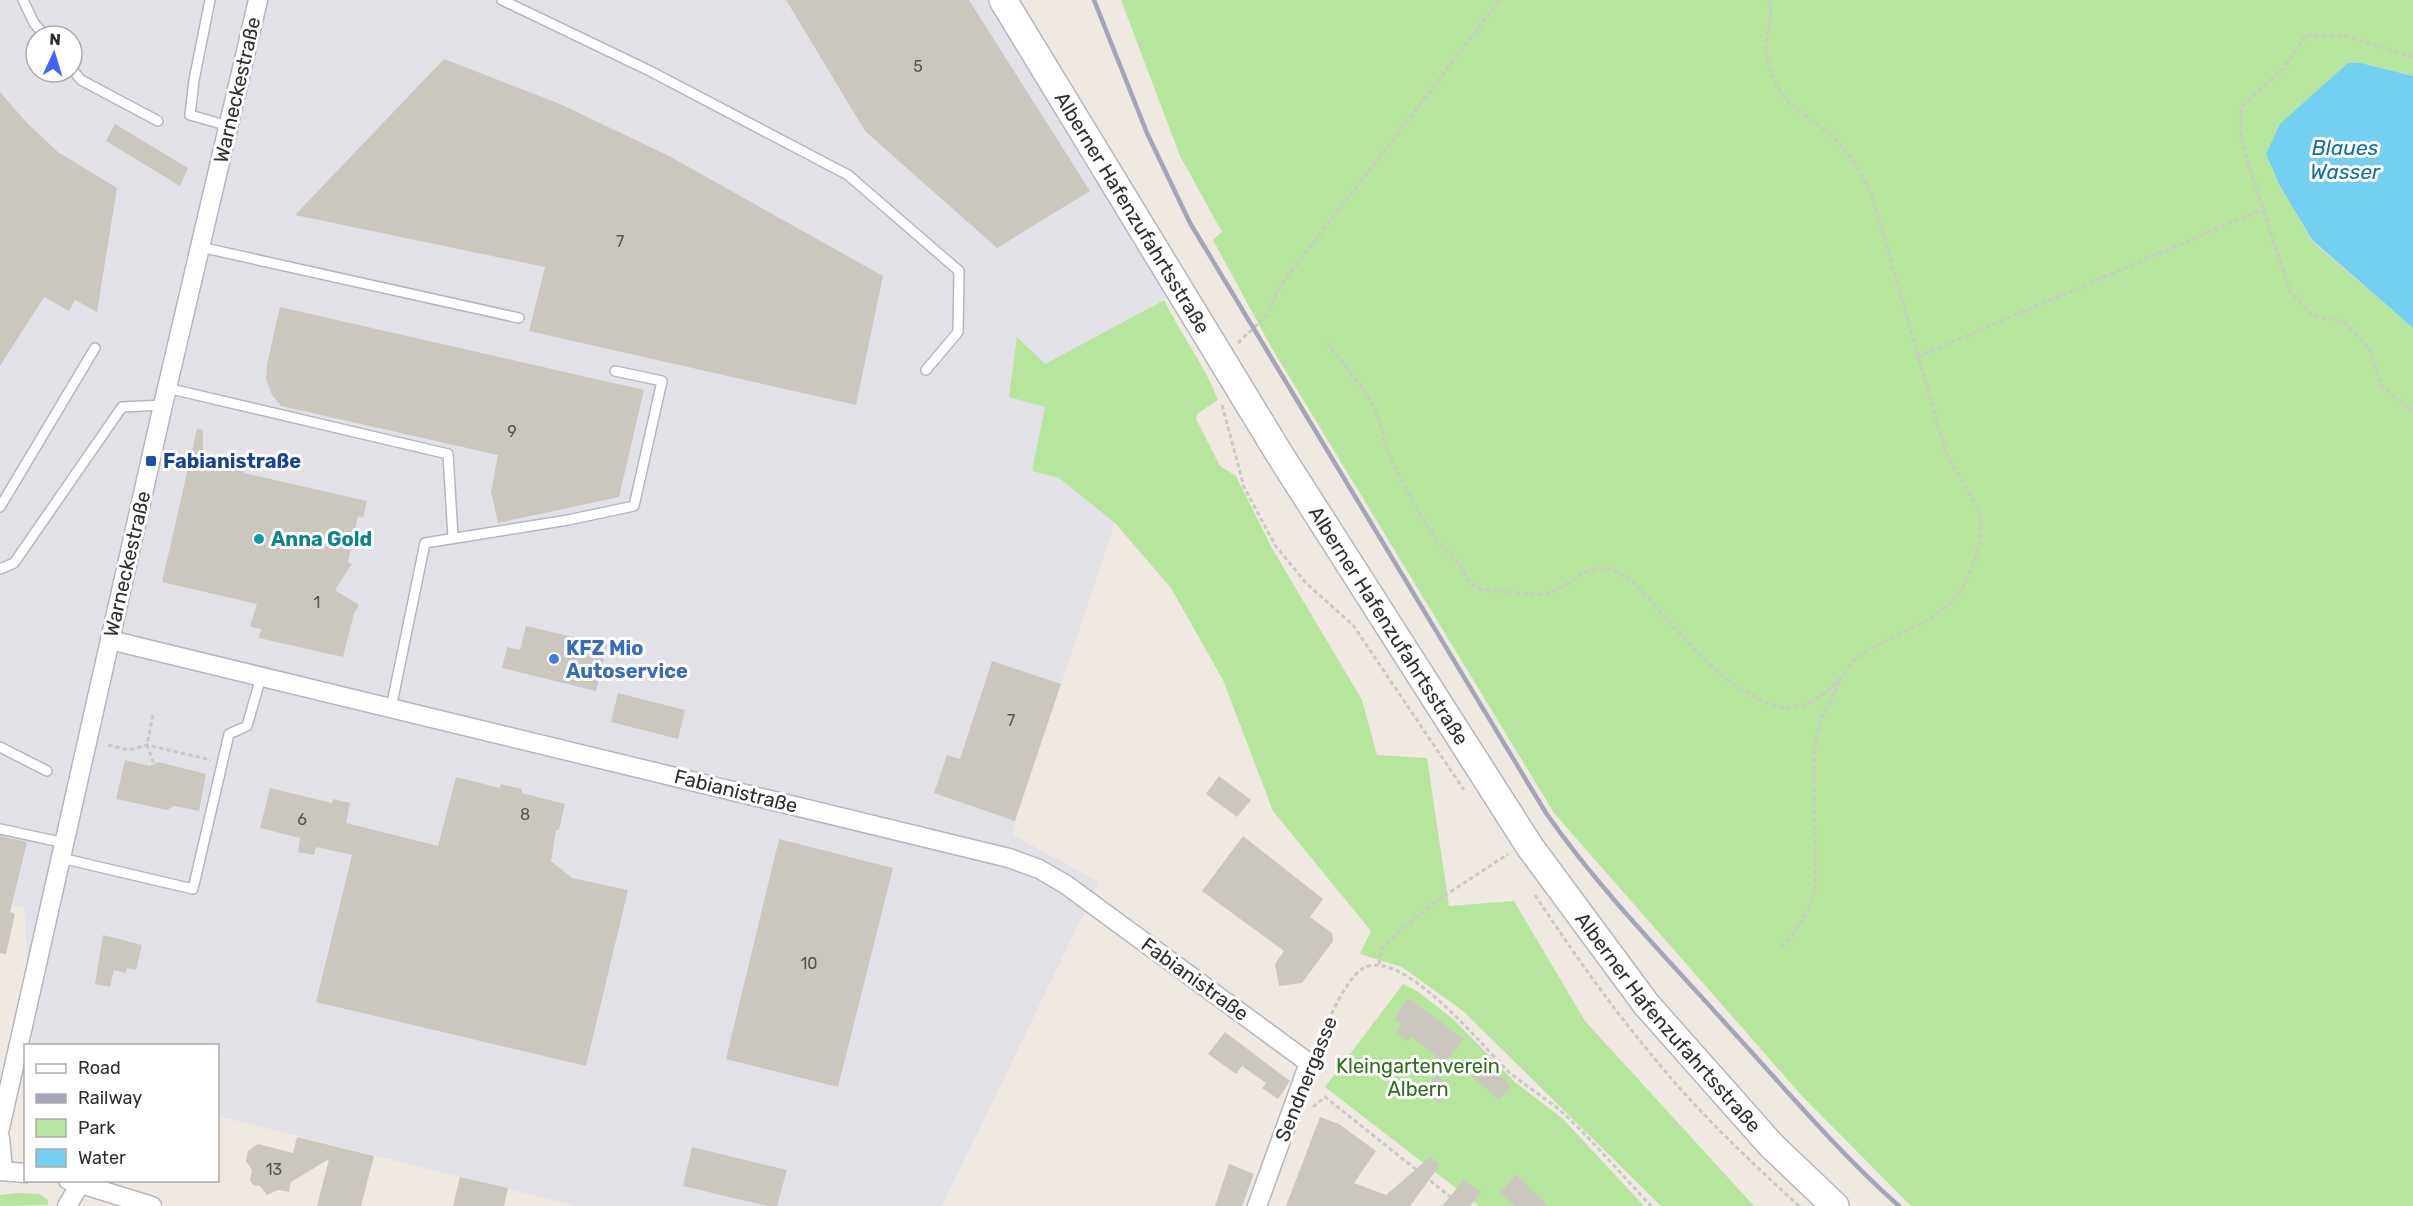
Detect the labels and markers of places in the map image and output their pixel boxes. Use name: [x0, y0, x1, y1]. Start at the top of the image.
place label: Fabianistraße: [163, 449, 301, 473]
marker: Fabianistraße: [144, 454, 158, 468]
place label: Anna Gold: [271, 527, 372, 551]
marker: Anna Gold: [252, 532, 266, 546]
place label: KFZ Mio Autoservice: [566, 636, 688, 683]
marker: KFZ Mio Autoservice: [547, 652, 561, 666]

